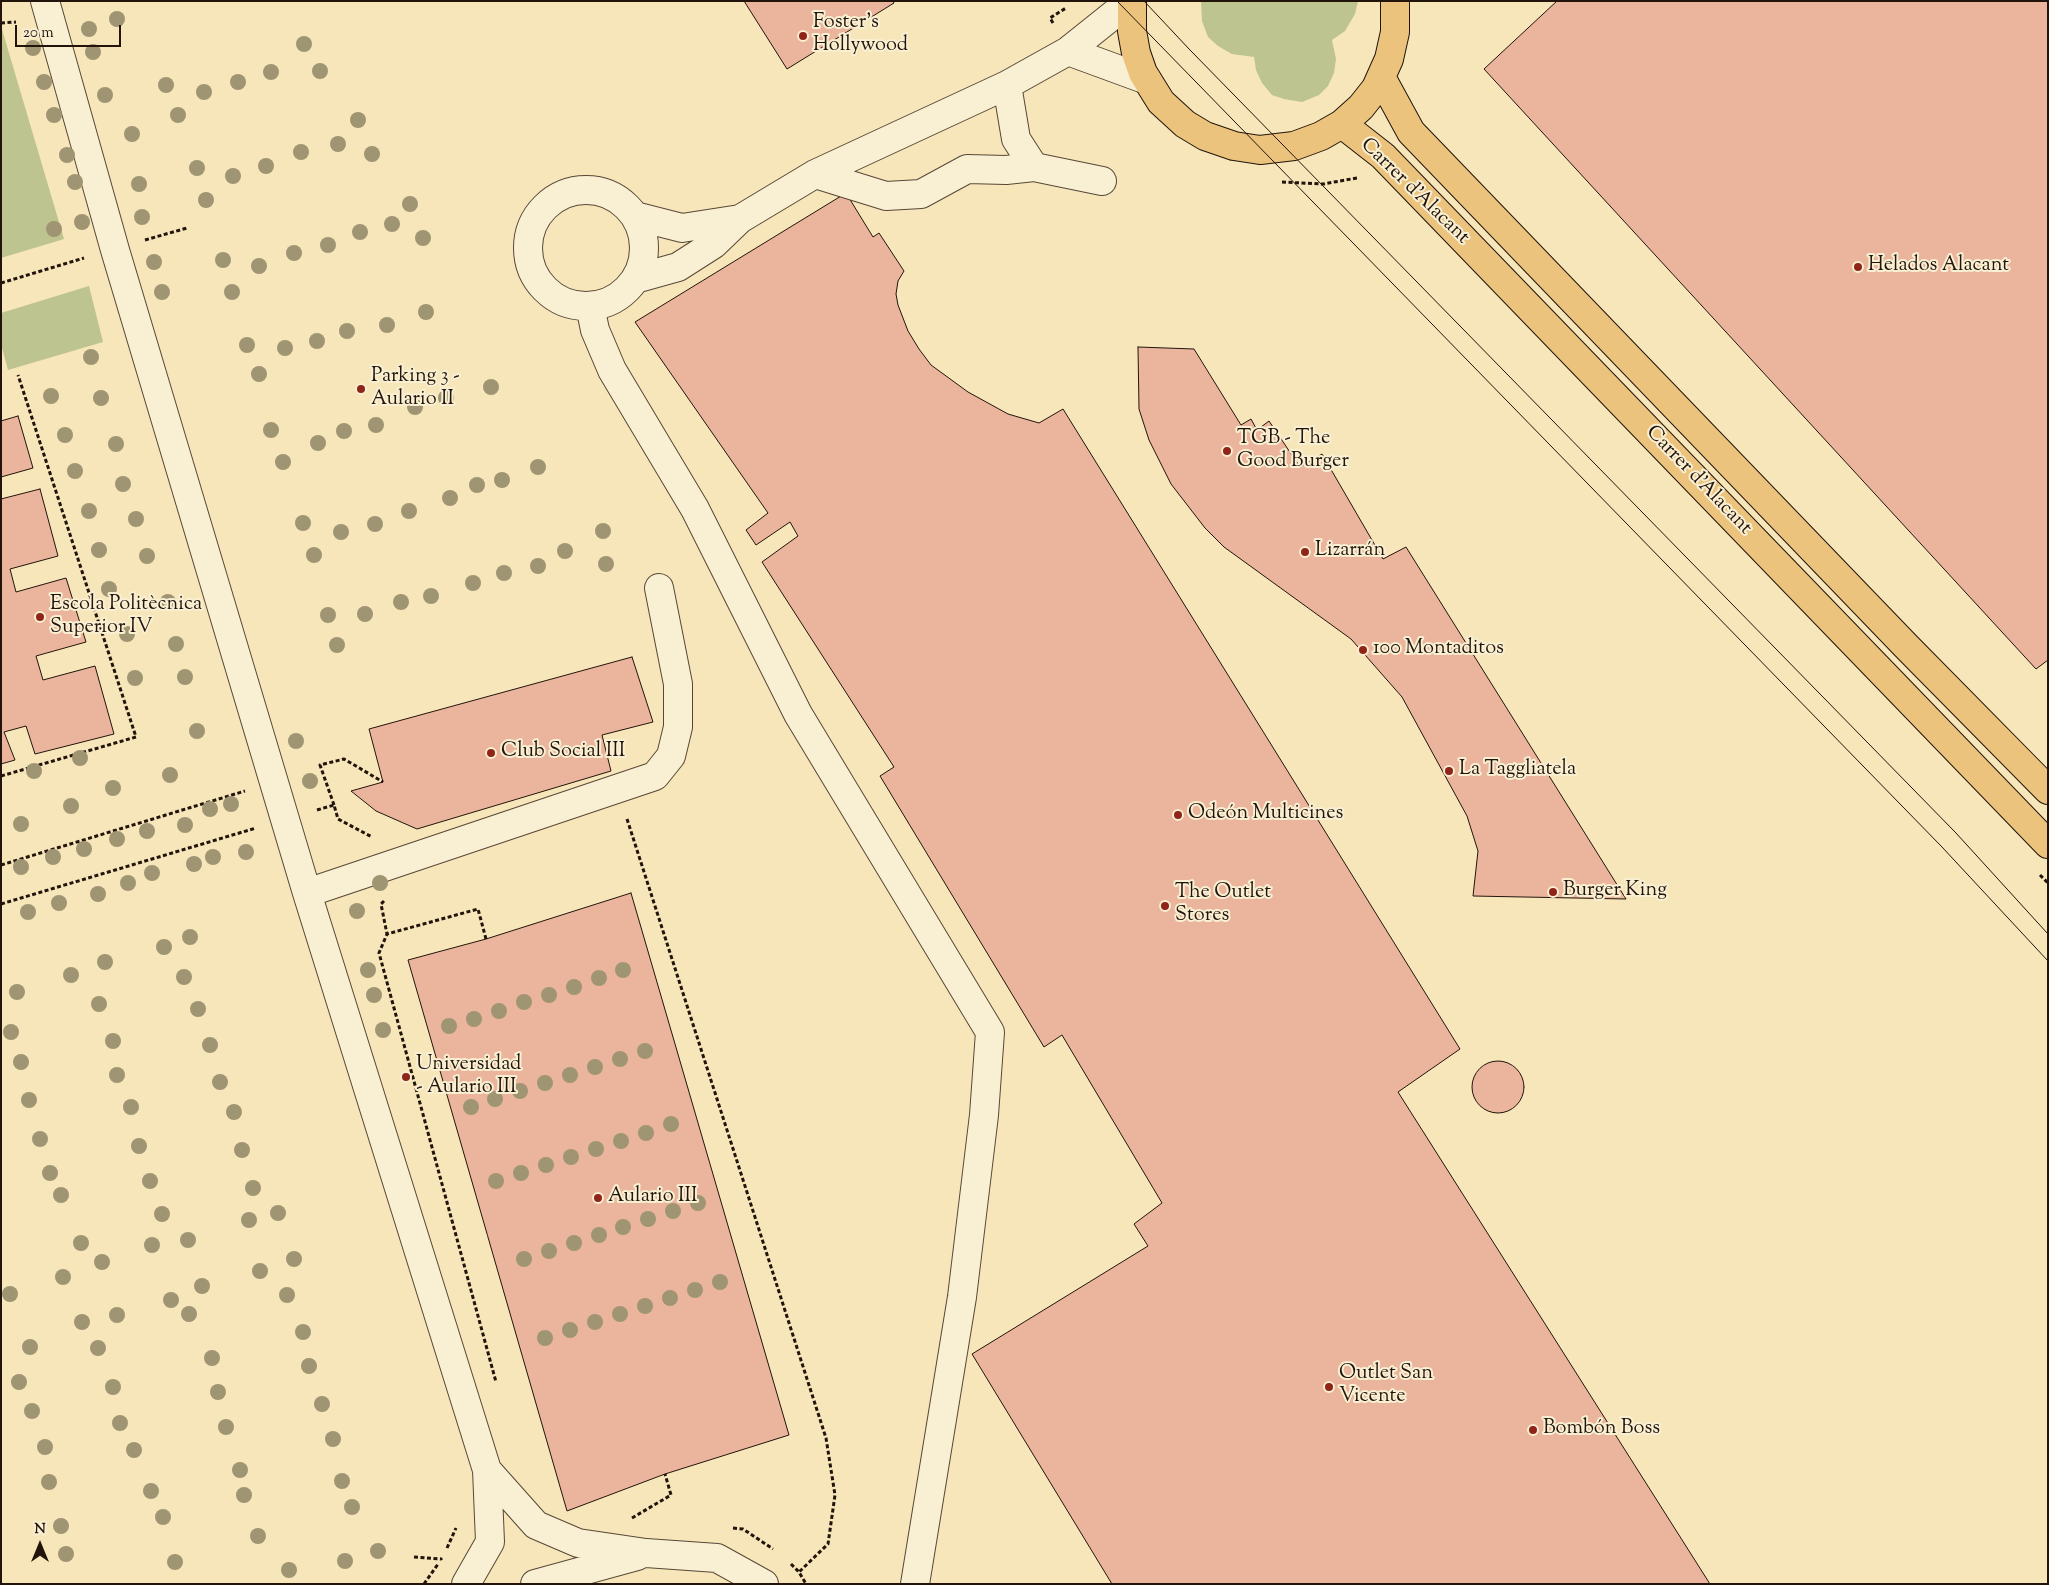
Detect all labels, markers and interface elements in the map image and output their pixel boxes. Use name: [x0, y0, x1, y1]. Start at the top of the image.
place label: Foster's Hollywood: [813, 12, 908, 59]
scale bar: [18, 15, 124, 47]
text: 20 m: [23, 23, 54, 44]
marker: Foster's Hollywood: [797, 30, 809, 42]
street label: Carrer d'Alacant: [1354, 134, 1474, 250]
place label: Helados Alacant: [1868, 255, 2009, 279]
marker: Helados Alacant: [1852, 261, 1864, 273]
place label: Parking 3 - Aulario II: [371, 366, 460, 413]
marker: Parking 3 - Aulario II: [355, 383, 367, 395]
street label: Carrer d'Alacant: [1640, 421, 1756, 541]
place label: TGB - The Good Burger: [1237, 428, 1349, 475]
marker: TGB - The Good Burger: [1221, 445, 1233, 457]
place label: Lizarrán: [1315, 540, 1385, 564]
marker: Lizarrán: [1299, 546, 1311, 558]
place label: Escola Politècnica Superior IV: [50, 594, 202, 641]
marker: Escola Politècnica Superior IV: [34, 611, 46, 623]
place label: 100 Montaditos: [1373, 638, 1504, 662]
marker: 100 Montaditos: [1357, 644, 1369, 656]
place label: Club Social III: [501, 741, 625, 765]
marker: Club Social III: [485, 747, 497, 759]
place label: La Taggliatela: [1459, 759, 1576, 783]
marker: La Taggliatela: [1443, 765, 1455, 777]
place label: Odeón Multicines: [1188, 803, 1343, 827]
marker: Odeón Multicines: [1172, 809, 1184, 821]
place label: Burger King: [1563, 880, 1667, 904]
place label: The Outlet Stores: [1175, 882, 1271, 929]
marker: Burger King: [1547, 886, 1559, 898]
marker: The Outlet Stores: [1159, 900, 1171, 912]
place label: Universidad - Aulario III: [416, 1054, 521, 1101]
marker: Universidad - Aulario III: [400, 1071, 412, 1083]
place label: Aulario III: [608, 1186, 698, 1210]
marker: Aulario III: [592, 1192, 604, 1204]
place label: Outlet San Vicente: [1339, 1363, 1433, 1410]
marker: Outlet San Vicente: [1323, 1381, 1335, 1393]
place label: Bombón Boss: [1543, 1418, 1660, 1442]
marker: Bombón Boss: [1527, 1424, 1539, 1436]
north arrow: [15, 1520, 65, 1570]
text: N: [34, 1520, 46, 1540]

